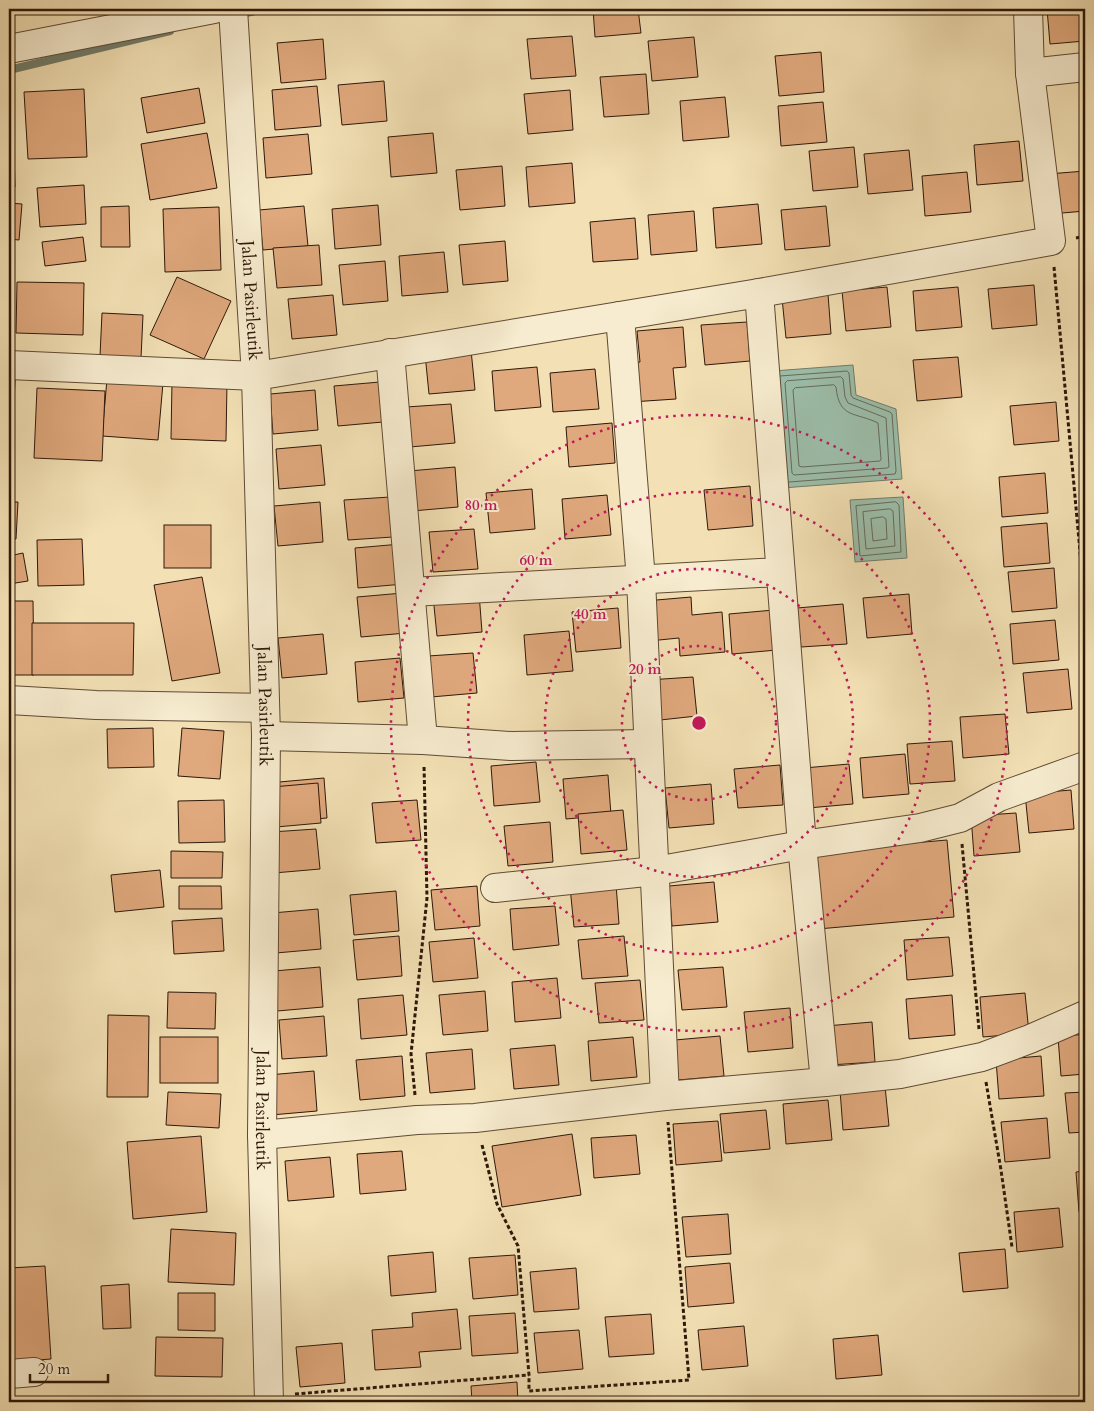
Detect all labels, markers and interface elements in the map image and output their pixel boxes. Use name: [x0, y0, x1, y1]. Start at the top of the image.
street label: Jalan Pasirleutik: [234, 237, 267, 362]
text: 80 m: [464, 495, 498, 515]
text: 60 m: [519, 550, 553, 570]
text: 40 m: [573, 604, 607, 624]
street label: Jalan Pasirleutik: [250, 643, 278, 767]
text: 20 m: [628, 659, 662, 679]
centre of rings: [690, 714, 708, 732]
street label: Jalan Pasirleutik: [249, 1047, 275, 1171]
scale bar: [30, 1351, 108, 1383]
text: 20 m: [38, 1359, 70, 1379]

